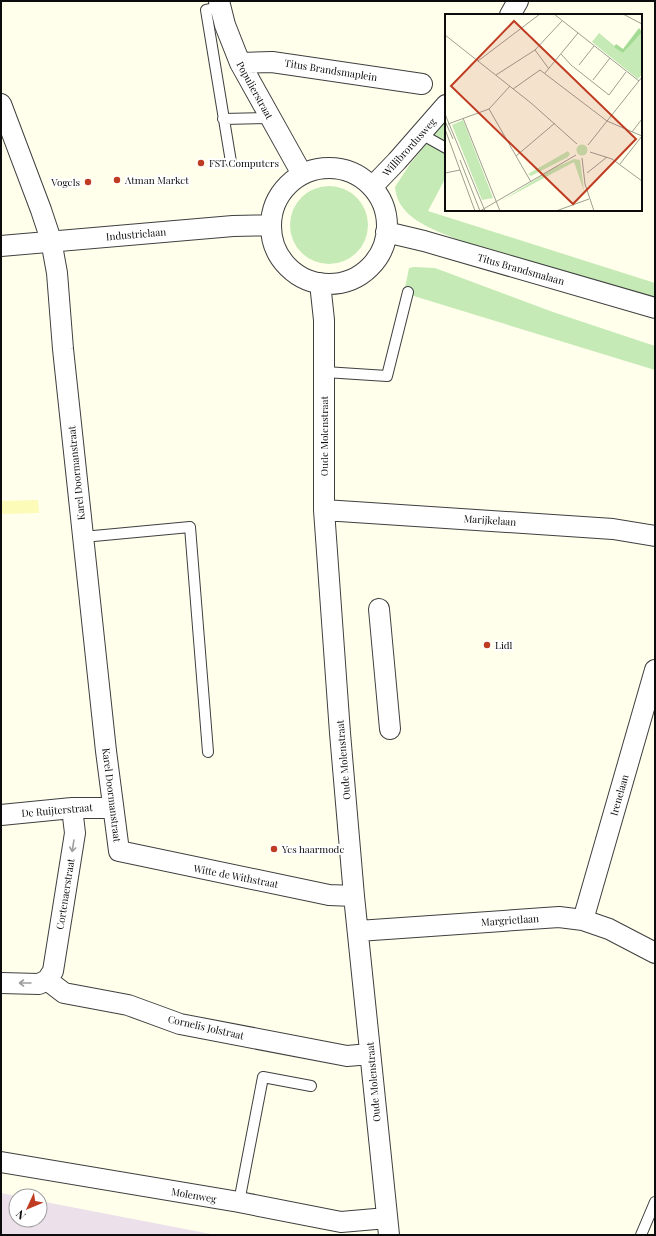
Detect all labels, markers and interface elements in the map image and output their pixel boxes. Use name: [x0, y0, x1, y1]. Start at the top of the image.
inset map: [445, 14, 642, 211]
street label: Titus Brandsmaplein: [284, 56, 378, 84]
street label: Populierstraat: [233, 59, 277, 122]
street label: Willibrordusweg: [378, 114, 439, 180]
place label: FST Computers: [209, 156, 279, 170]
marker: FST Computers: [196, 158, 206, 168]
place label: Atman Market: [124, 173, 189, 187]
place label: Vogels: [50, 175, 80, 189]
marker: Atman Market: [112, 175, 122, 185]
marker: Vogels: [83, 177, 93, 187]
street label: Industrielaan: [105, 224, 167, 244]
street label: Titus Brandsmalaan: [476, 250, 566, 288]
street label: Oude Molenstraat: [317, 395, 331, 476]
street label: Karel Doormanstraat: [64, 425, 88, 521]
street label: Marijkelaan: [463, 511, 517, 529]
place label: Lidl: [495, 638, 513, 652]
marker: Lidl: [482, 640, 492, 650]
street label: Oude Molenstraat: [332, 719, 353, 801]
street label: Karel Doormanstraat: [99, 747, 125, 843]
street label: Irenelaan: [606, 773, 632, 817]
street label: De Ruijterstraat: [21, 800, 94, 820]
one-way arrow: [69, 839, 77, 852]
place label: Yes haarmode: [281, 842, 344, 856]
marker: Yes haarmode: [269, 844, 279, 854]
street label: Cortenaerstraat: [52, 857, 78, 931]
street label: Witte de Withstraat: [191, 861, 280, 891]
street label: Margrietlaan: [481, 911, 540, 929]
one-way arrow: [19, 979, 32, 987]
street label: Cornelis Jolstraat: [166, 1011, 246, 1043]
street label: Oude Molenstraat: [362, 1041, 383, 1123]
street label: Molenweg: [170, 1184, 218, 1206]
north arrow: [8, 1188, 48, 1228]
text: N: [12, 1207, 29, 1223]

